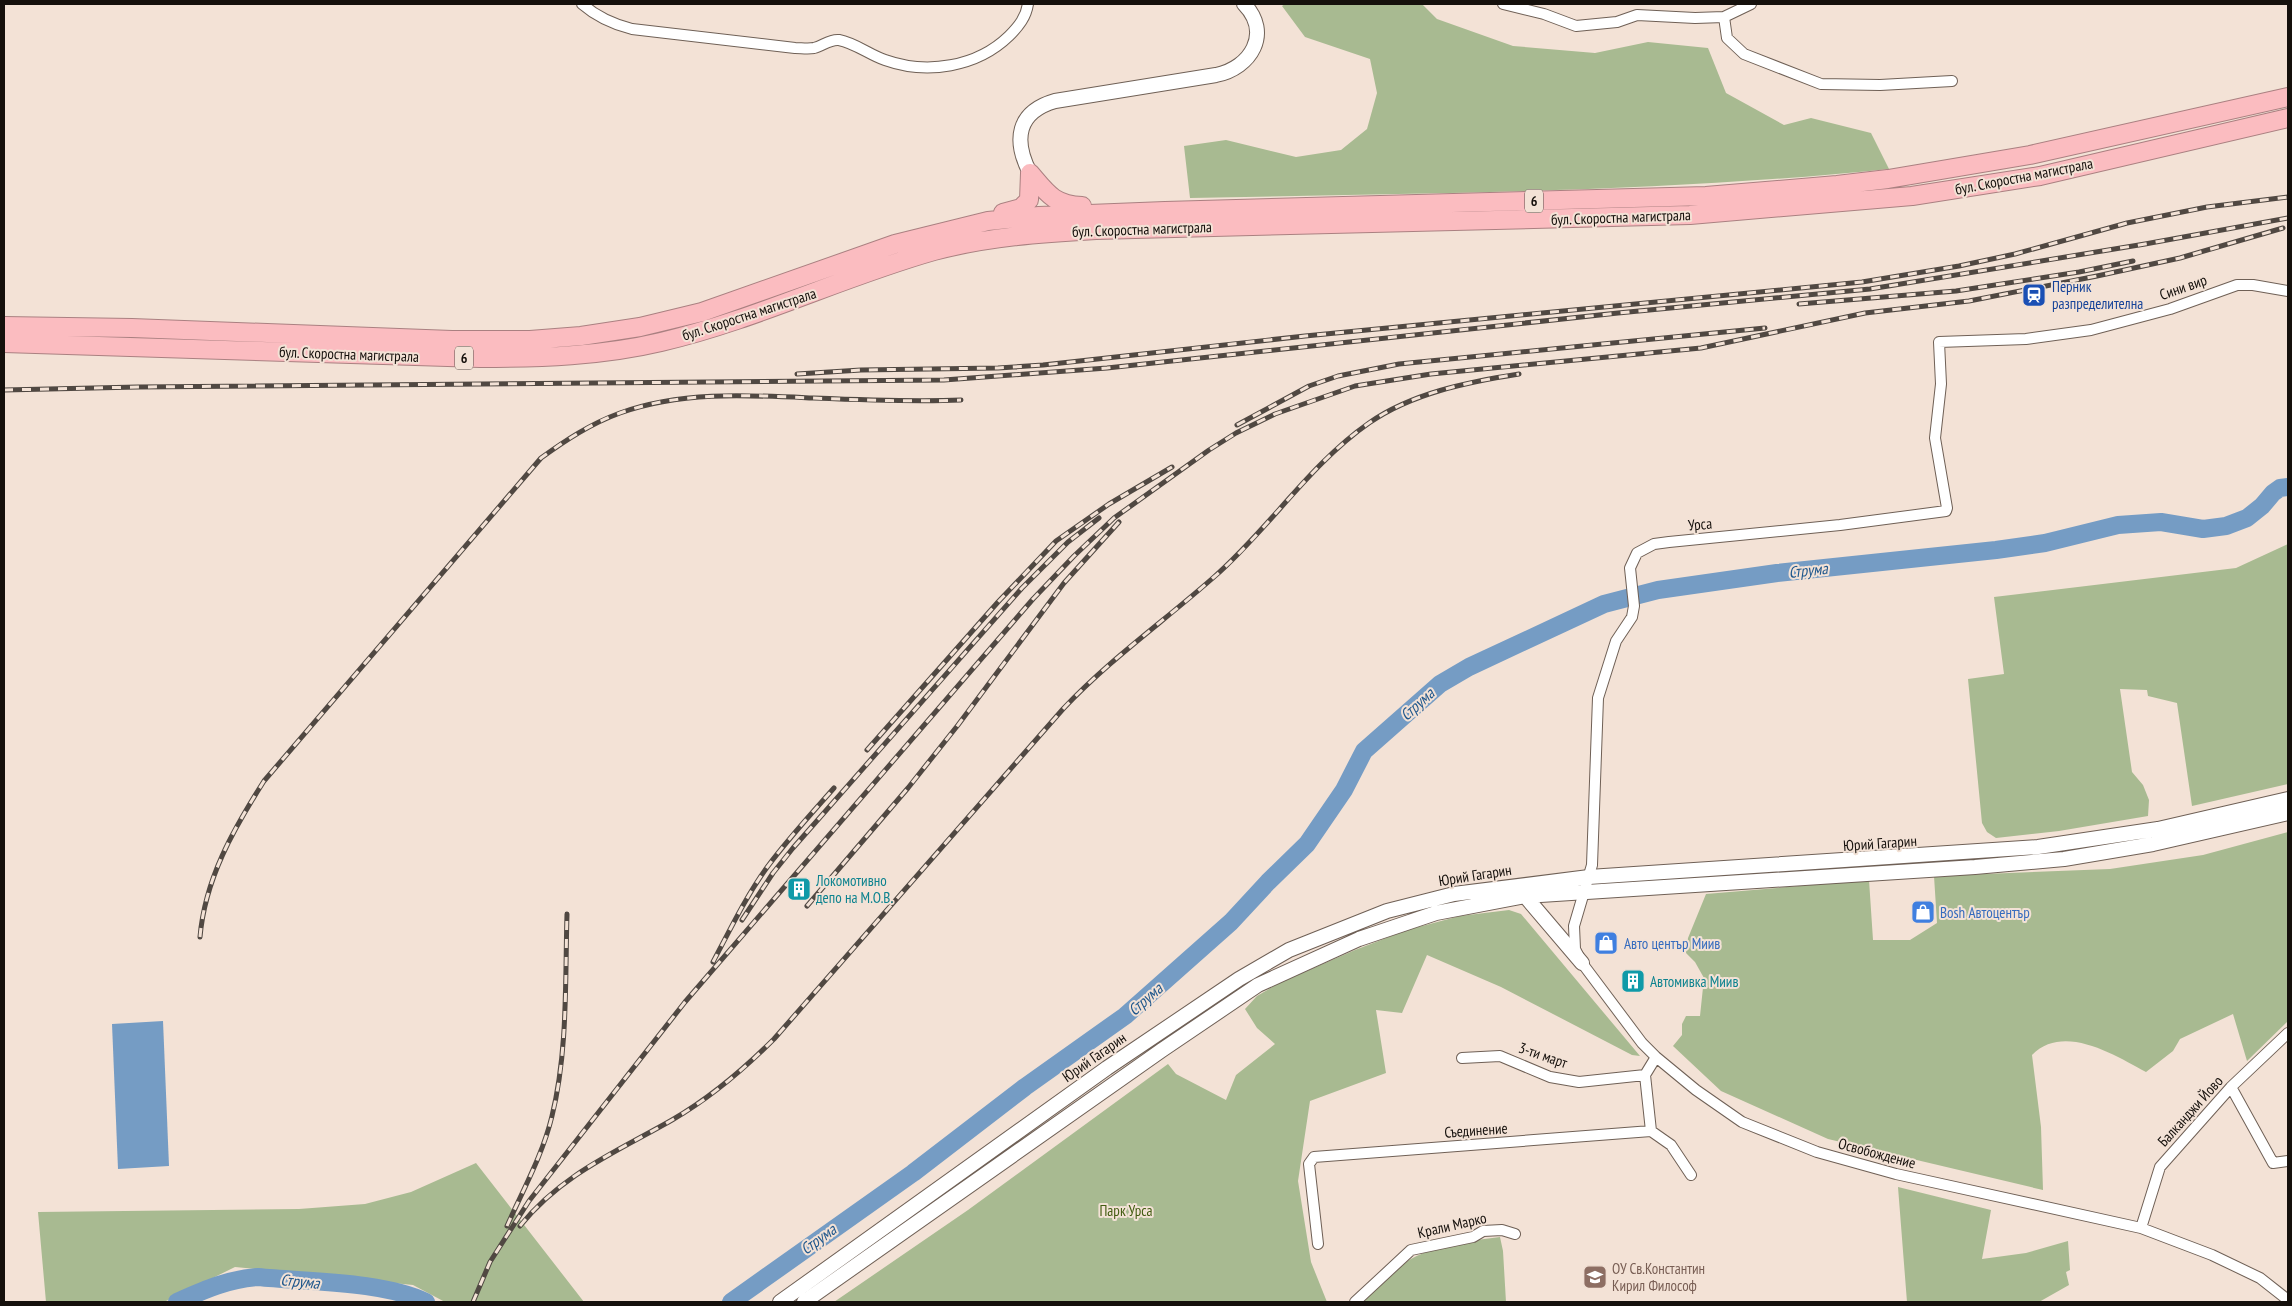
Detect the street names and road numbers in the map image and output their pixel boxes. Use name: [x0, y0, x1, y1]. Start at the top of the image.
street label: бул. Скоростна магистрала: [1954, 153, 2094, 199]
road number: 6: [1525, 190, 1543, 212]
street label: бул. Скоростна магистрала: [1551, 205, 1691, 229]
street label: бул. Скоростна магистрала: [1072, 217, 1212, 241]
street label: Сини вир: [2157, 270, 2209, 304]
street label: бул. Скоростна магистрала: [680, 283, 818, 345]
street label: бул. Скоростна магистрала: [279, 342, 419, 366]
road number: 6: [455, 346, 473, 369]
street label: Урса: [1687, 513, 1713, 535]
street label: Юрий Гагарин: [1843, 831, 1917, 855]
street label: Юрий Гагарин: [1437, 860, 1513, 890]
street label: Юрий Гагарин: [1058, 1028, 1130, 1086]
street label: 3-ти март: [1516, 1038, 1570, 1072]
street label: Балканджи Йово: [2153, 1072, 2227, 1150]
street label: Съединение: [1444, 1118, 1508, 1142]
street label: Освобождение: [1836, 1134, 1918, 1172]
street label: Крали Марко: [1416, 1208, 1488, 1242]

